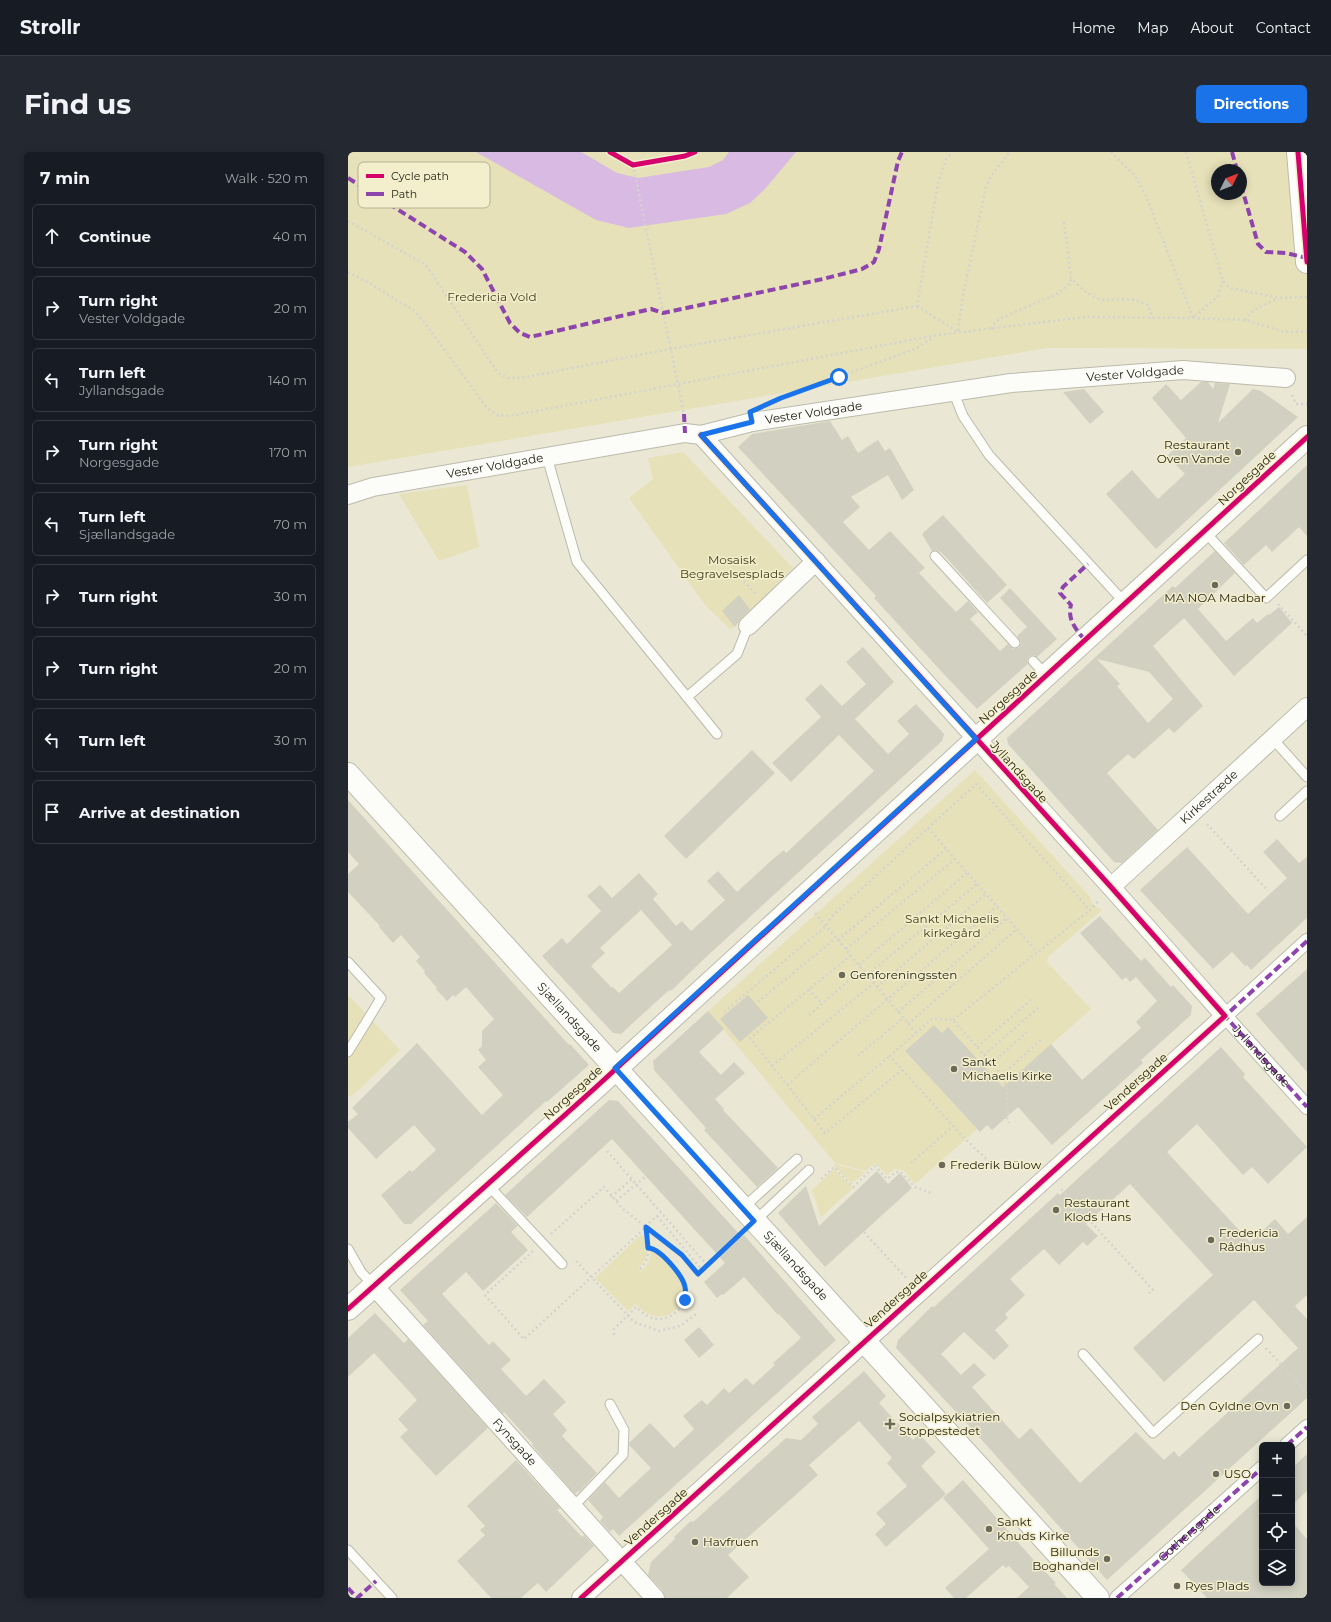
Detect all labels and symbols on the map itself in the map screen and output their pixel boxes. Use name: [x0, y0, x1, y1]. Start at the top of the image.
legend: [358, 162, 490, 208]
north arrow: [1211, 164, 1247, 200]
text: Cycle path: [391, 169, 449, 183]
text: Path: [391, 187, 417, 201]
park label: Fredericia Vold: [447, 289, 537, 304]
street label: Vester Voldgade: [1086, 362, 1184, 384]
route start: [830, 368, 848, 386]
street label: Vester Voldgade: [764, 398, 863, 427]
place label: Restaurant Oven Vande: [1157, 437, 1230, 466]
street label: Norgesgade: [1215, 447, 1279, 508]
marker: Restaurant Oven Vande: [1233, 447, 1243, 457]
street label: Vester Voldgade: [445, 450, 544, 481]
park label: Mosaisk Begravelsesplads: [680, 552, 784, 581]
marker: MA NOA Madbar: [1210, 580, 1220, 590]
place label: MA NOA Madbar: [1164, 590, 1266, 605]
street label: Norgesgade: [975, 666, 1040, 727]
street label: Jyllandsgade: [987, 737, 1051, 806]
street label: Kirkestræde: [1177, 766, 1241, 827]
park label: Sankt Michaelis kirkegård: [905, 911, 999, 940]
place label: Genforeningssten: [850, 967, 957, 982]
marker: Genforeningssten: [837, 970, 847, 980]
street label: Sjællandsgade: [534, 979, 605, 1055]
street label: Jyllandsgade: [1229, 1021, 1293, 1090]
street label: Vendersgade: [1101, 1049, 1170, 1114]
place label: Sankt Michaelis Kirke: [962, 1054, 1052, 1083]
street label: Norgesgade: [540, 1062, 605, 1123]
marker: Sankt Michaelis Kirke: [949, 1064, 959, 1074]
place label: Frederik Bülow: [950, 1157, 1042, 1172]
marker: Frederik Bülow: [937, 1160, 947, 1170]
place label: Restaurant Klods Hans: [1064, 1195, 1131, 1224]
marker: Restaurant Klods Hans: [1051, 1205, 1061, 1215]
place label: Fredericia Rådhus: [1219, 1225, 1279, 1254]
street label: Sjællandsgade: [761, 1228, 831, 1303]
marker: Fredericia Rådhus: [1206, 1235, 1216, 1245]
street label: Vendersgade: [861, 1266, 930, 1331]
route end: [676, 1291, 694, 1309]
place label: Den Gyldne Ovn: [1180, 1398, 1279, 1413]
marker: Den Gyldne Ovn: [1282, 1401, 1292, 1411]
place label: Socialpsykiatrien Stoppestedet: [899, 1409, 1000, 1438]
street label: Fynsgade: [490, 1415, 540, 1469]
marker: Socialpsykiatrien Stoppestedet: [884, 1418, 896, 1430]
place label: USO: [1224, 1466, 1251, 1481]
marker: USO: [1211, 1469, 1221, 1479]
street label: Vendersgade: [621, 1484, 690, 1549]
street label: Gothersgade: [1155, 1501, 1223, 1565]
place label: Sankt Knuds Kirke: [997, 1514, 1069, 1543]
marker: Sankt Knuds Kirke: [984, 1524, 994, 1534]
place label: Havfruen: [703, 1534, 759, 1549]
marker: Havfruen: [690, 1537, 700, 1547]
place label: Billunds Boghandel: [1032, 1544, 1099, 1573]
marker: Billunds Boghandel: [1102, 1554, 1112, 1564]
place label: Ryes Plads: [1185, 1578, 1249, 1593]
marker: Ryes Plads: [1172, 1581, 1182, 1591]

